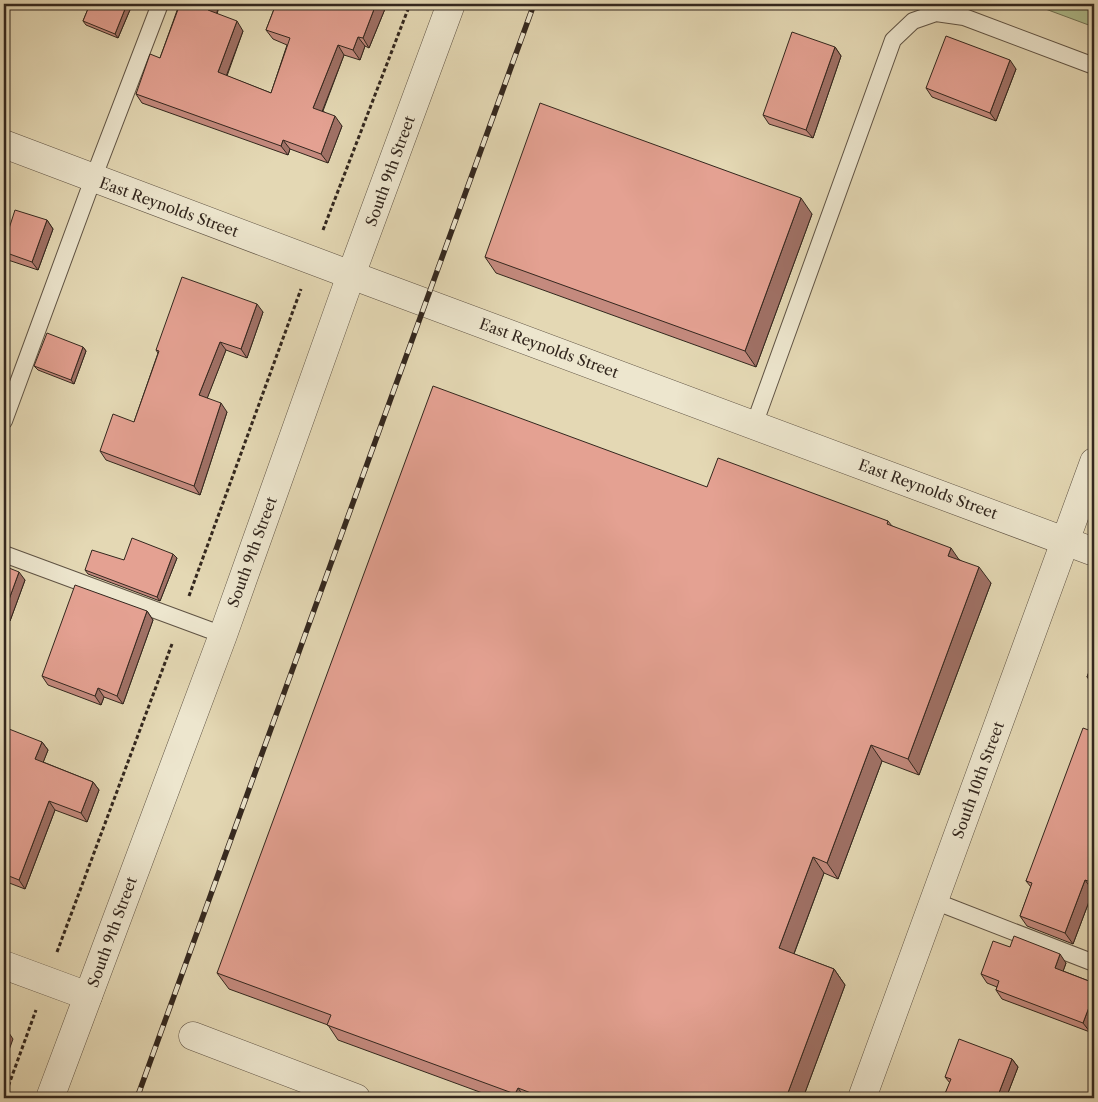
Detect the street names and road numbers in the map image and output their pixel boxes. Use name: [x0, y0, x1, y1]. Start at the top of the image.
street label: South 9th Street: [361, 113, 419, 229]
street label: East Reynolds Street: [97, 173, 242, 241]
street label: East Reynolds Street: [477, 314, 622, 382]
street label: East Reynolds Street: [856, 455, 1001, 523]
street label: South 9th Street: [223, 494, 281, 610]
street label: South 10th Street: [948, 718, 1008, 841]
street label: South 9th Street: [83, 874, 141, 990]

